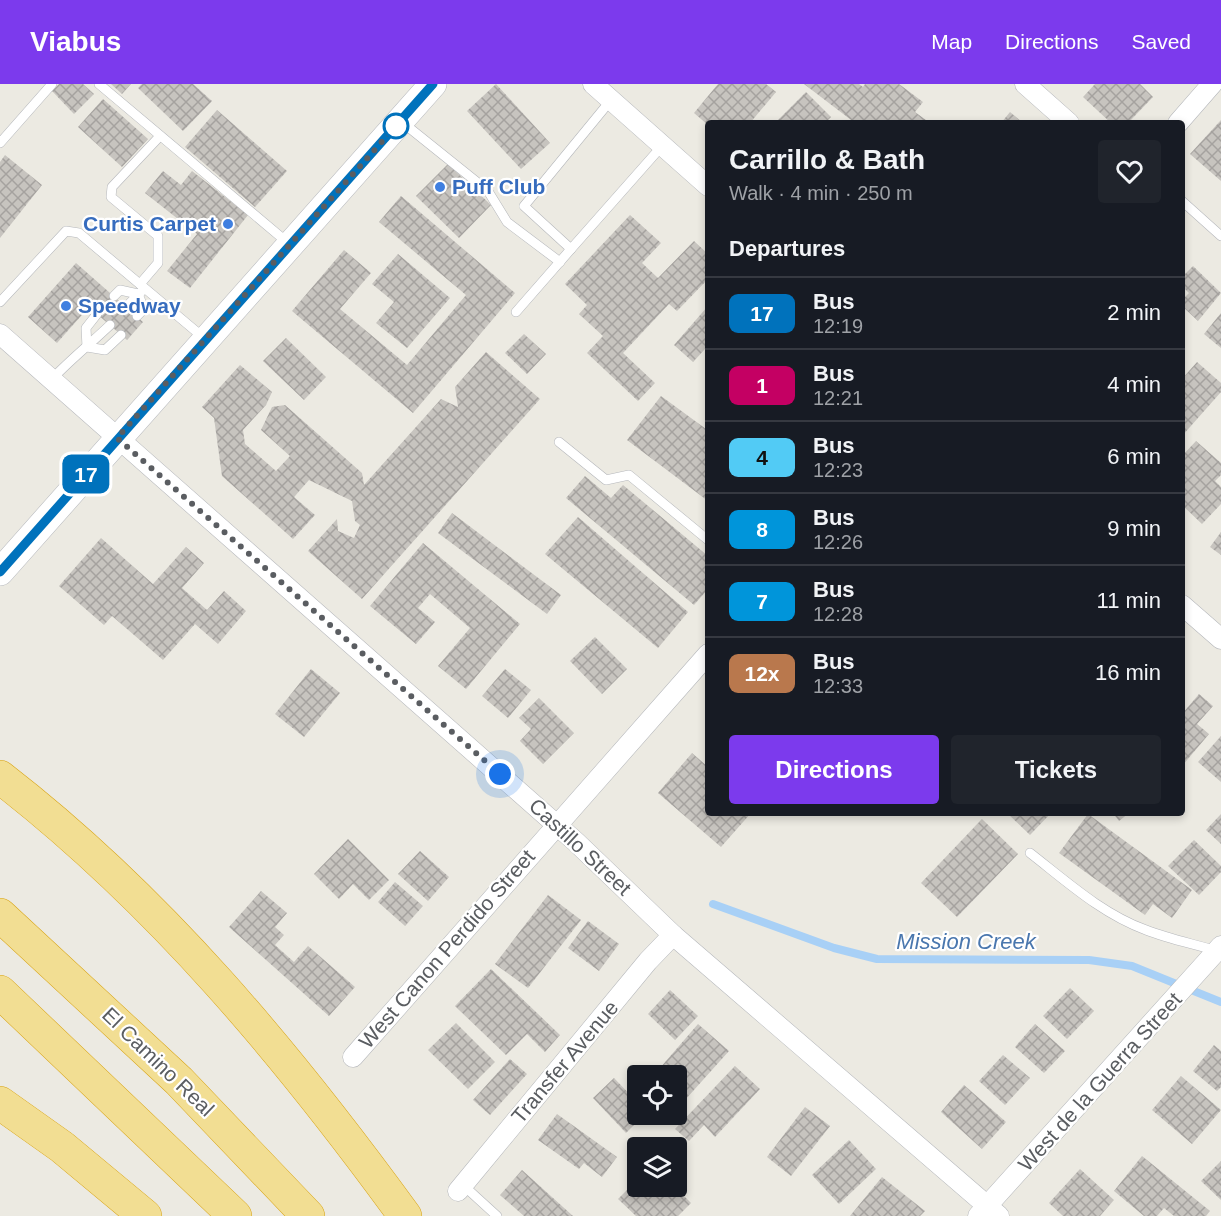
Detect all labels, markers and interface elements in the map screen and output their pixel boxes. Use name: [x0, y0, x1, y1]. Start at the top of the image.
text: Viabus: [30, 26, 121, 57]
text: Map: [931, 30, 972, 53]
text: Directions: [1005, 30, 1098, 53]
text: Saved: [1131, 30, 1191, 53]
unlabelled marker: [383, 113, 409, 139]
button: heart: [1098, 140, 1161, 203]
text: Carrillo & Bath: [729, 144, 925, 175]
place label: Puff Club: [452, 175, 545, 198]
marker: Puff Club: [433, 180, 447, 194]
text: Walk · 4 min · 250 m: [729, 182, 913, 204]
place label: Curtis Carpet: [83, 212, 216, 235]
marker: Curtis Carpet: [221, 217, 235, 231]
text: Departures: [729, 236, 845, 261]
text: Bus: [813, 289, 855, 314]
place label: Speedway: [78, 294, 181, 317]
marker: Speedway: [59, 299, 73, 313]
text: 2 min: [1107, 300, 1161, 325]
text: 17: [750, 302, 774, 325]
text: 12:19: [813, 315, 863, 337]
text: Bus: [813, 361, 855, 386]
text: 4 min: [1107, 372, 1161, 397]
text: 1: [756, 374, 768, 397]
text: 12:21: [813, 387, 863, 409]
text: Bus: [813, 433, 855, 458]
text: 6 min: [1107, 444, 1161, 469]
text: 4: [756, 446, 768, 469]
line badge: 17: [59, 454, 113, 494]
text: 12:23: [813, 459, 863, 481]
text: 17: [74, 463, 98, 486]
text: Bus: [813, 505, 855, 530]
text: 9 min: [1107, 516, 1161, 541]
text: 8: [756, 518, 768, 541]
text: 12:26: [813, 531, 863, 553]
text: Bus: [813, 577, 855, 602]
text: 11 min: [1097, 588, 1161, 613]
text: 7: [756, 590, 768, 613]
text: 12:28: [813, 603, 863, 625]
text: Bus: [813, 649, 855, 674]
text: 16 min: [1095, 660, 1161, 685]
text: 12x: [744, 662, 780, 685]
text: 12:33: [813, 675, 863, 697]
button: Directions: [729, 735, 939, 804]
button: Tickets: [951, 735, 1161, 804]
your location: [485, 759, 515, 789]
street label: Castillo Street: [525, 794, 636, 900]
street label: West Canon Perdido Street: [354, 845, 539, 1053]
water label: Mission Creek: [896, 929, 1037, 954]
street label: West de la Guerra Street: [1013, 988, 1186, 1176]
street label: Transfer Avenue: [507, 996, 623, 1128]
street label: El Camino Real: [98, 1003, 219, 1121]
map controls: [627, 1065, 687, 1197]
button: locate: [627, 1065, 687, 1125]
button: layers: [627, 1137, 687, 1197]

